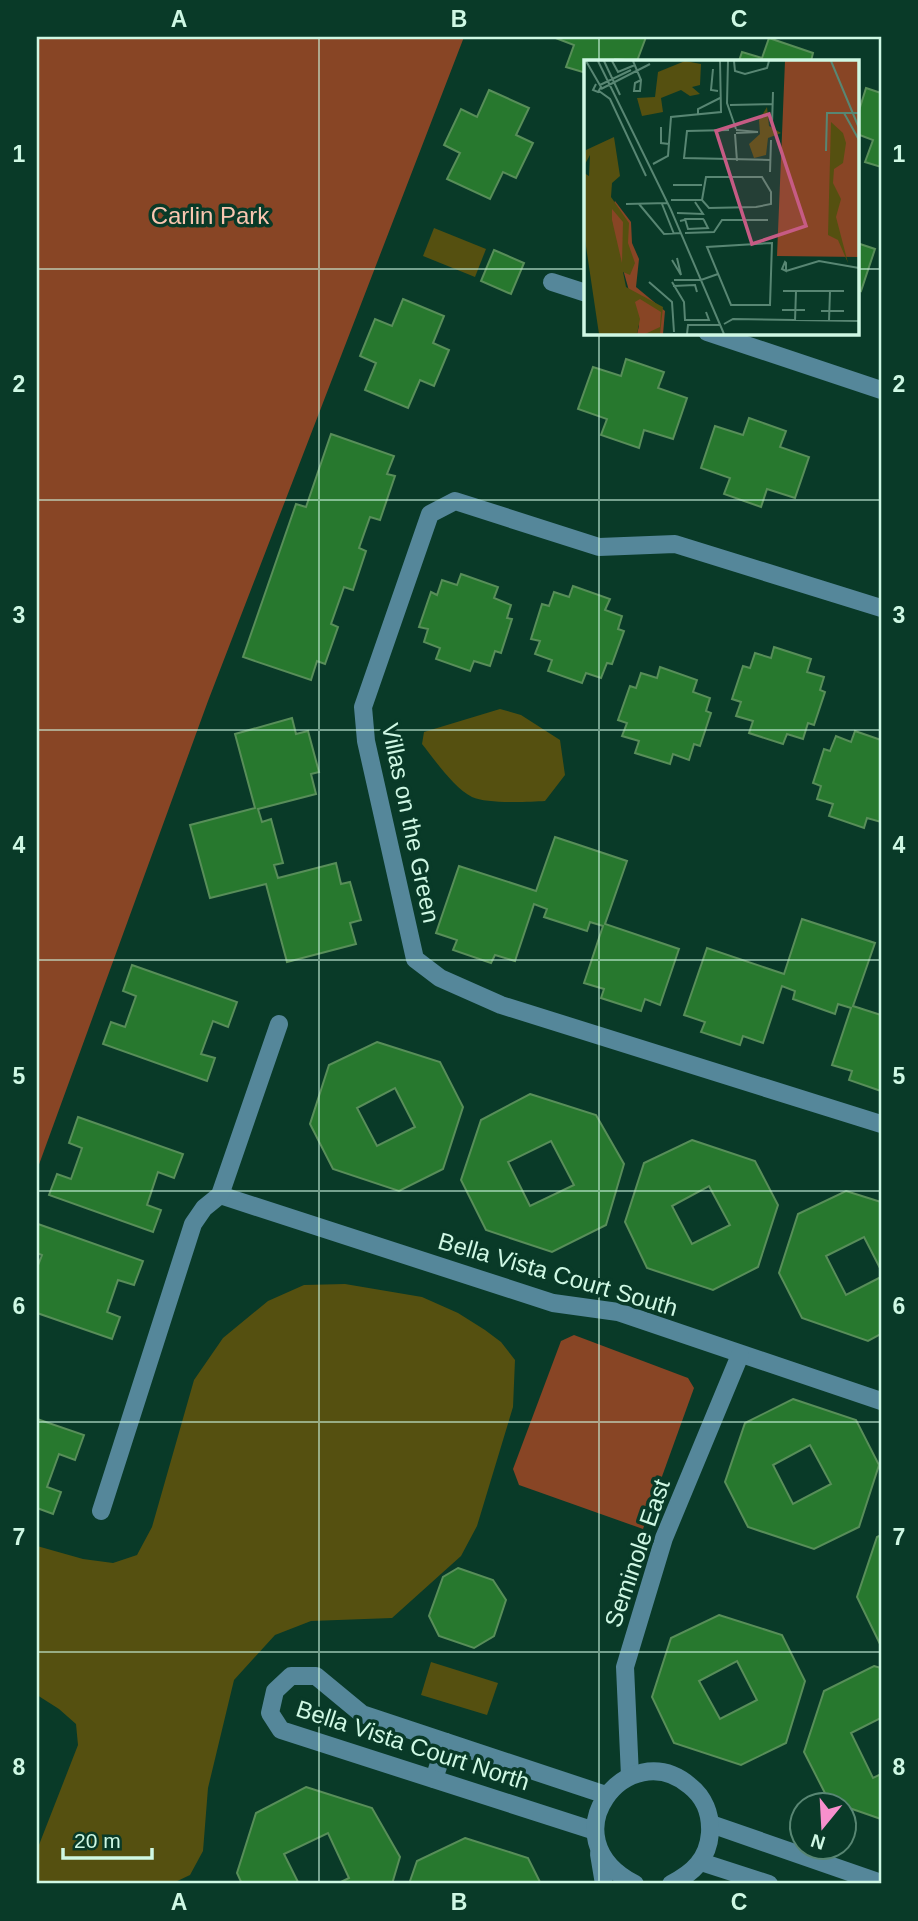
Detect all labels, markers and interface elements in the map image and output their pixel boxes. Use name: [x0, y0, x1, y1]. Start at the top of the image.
text: A: [171, 6, 187, 32]
text: B: [451, 6, 467, 32]
text: C: [731, 6, 747, 32]
inset map: [584, 60, 858, 334]
text: 1: [13, 141, 26, 167]
text: 1: [893, 141, 906, 167]
park label: Carlin Park: [151, 202, 270, 229]
text: 2: [13, 371, 25, 397]
text: 2: [893, 371, 905, 397]
text: 3: [13, 602, 25, 628]
text: 3: [893, 602, 905, 628]
street label: Villas on the Green: [377, 721, 445, 925]
text: 4: [13, 832, 26, 858]
text: 4: [893, 832, 906, 858]
text: 5: [13, 1063, 26, 1089]
text: 5: [893, 1063, 906, 1089]
street label: Bella Vista Court South: [435, 1227, 681, 1321]
text: 6: [13, 1293, 25, 1319]
text: 6: [893, 1293, 905, 1319]
street label: Seminole East: [599, 1475, 675, 1631]
text: 7: [13, 1524, 25, 1550]
text: 7: [893, 1524, 905, 1550]
street label: Bella Vista Court North: [293, 1695, 533, 1795]
text: 8: [13, 1754, 26, 1780]
text: 8: [893, 1754, 906, 1780]
north arrow: [788, 1792, 858, 1862]
scale bar: [63, 1816, 152, 1860]
text: 20 m: [74, 1829, 121, 1852]
text: N: [808, 1830, 828, 1854]
text: A: [171, 1889, 187, 1915]
text: B: [451, 1889, 467, 1915]
text: C: [731, 1889, 747, 1915]

